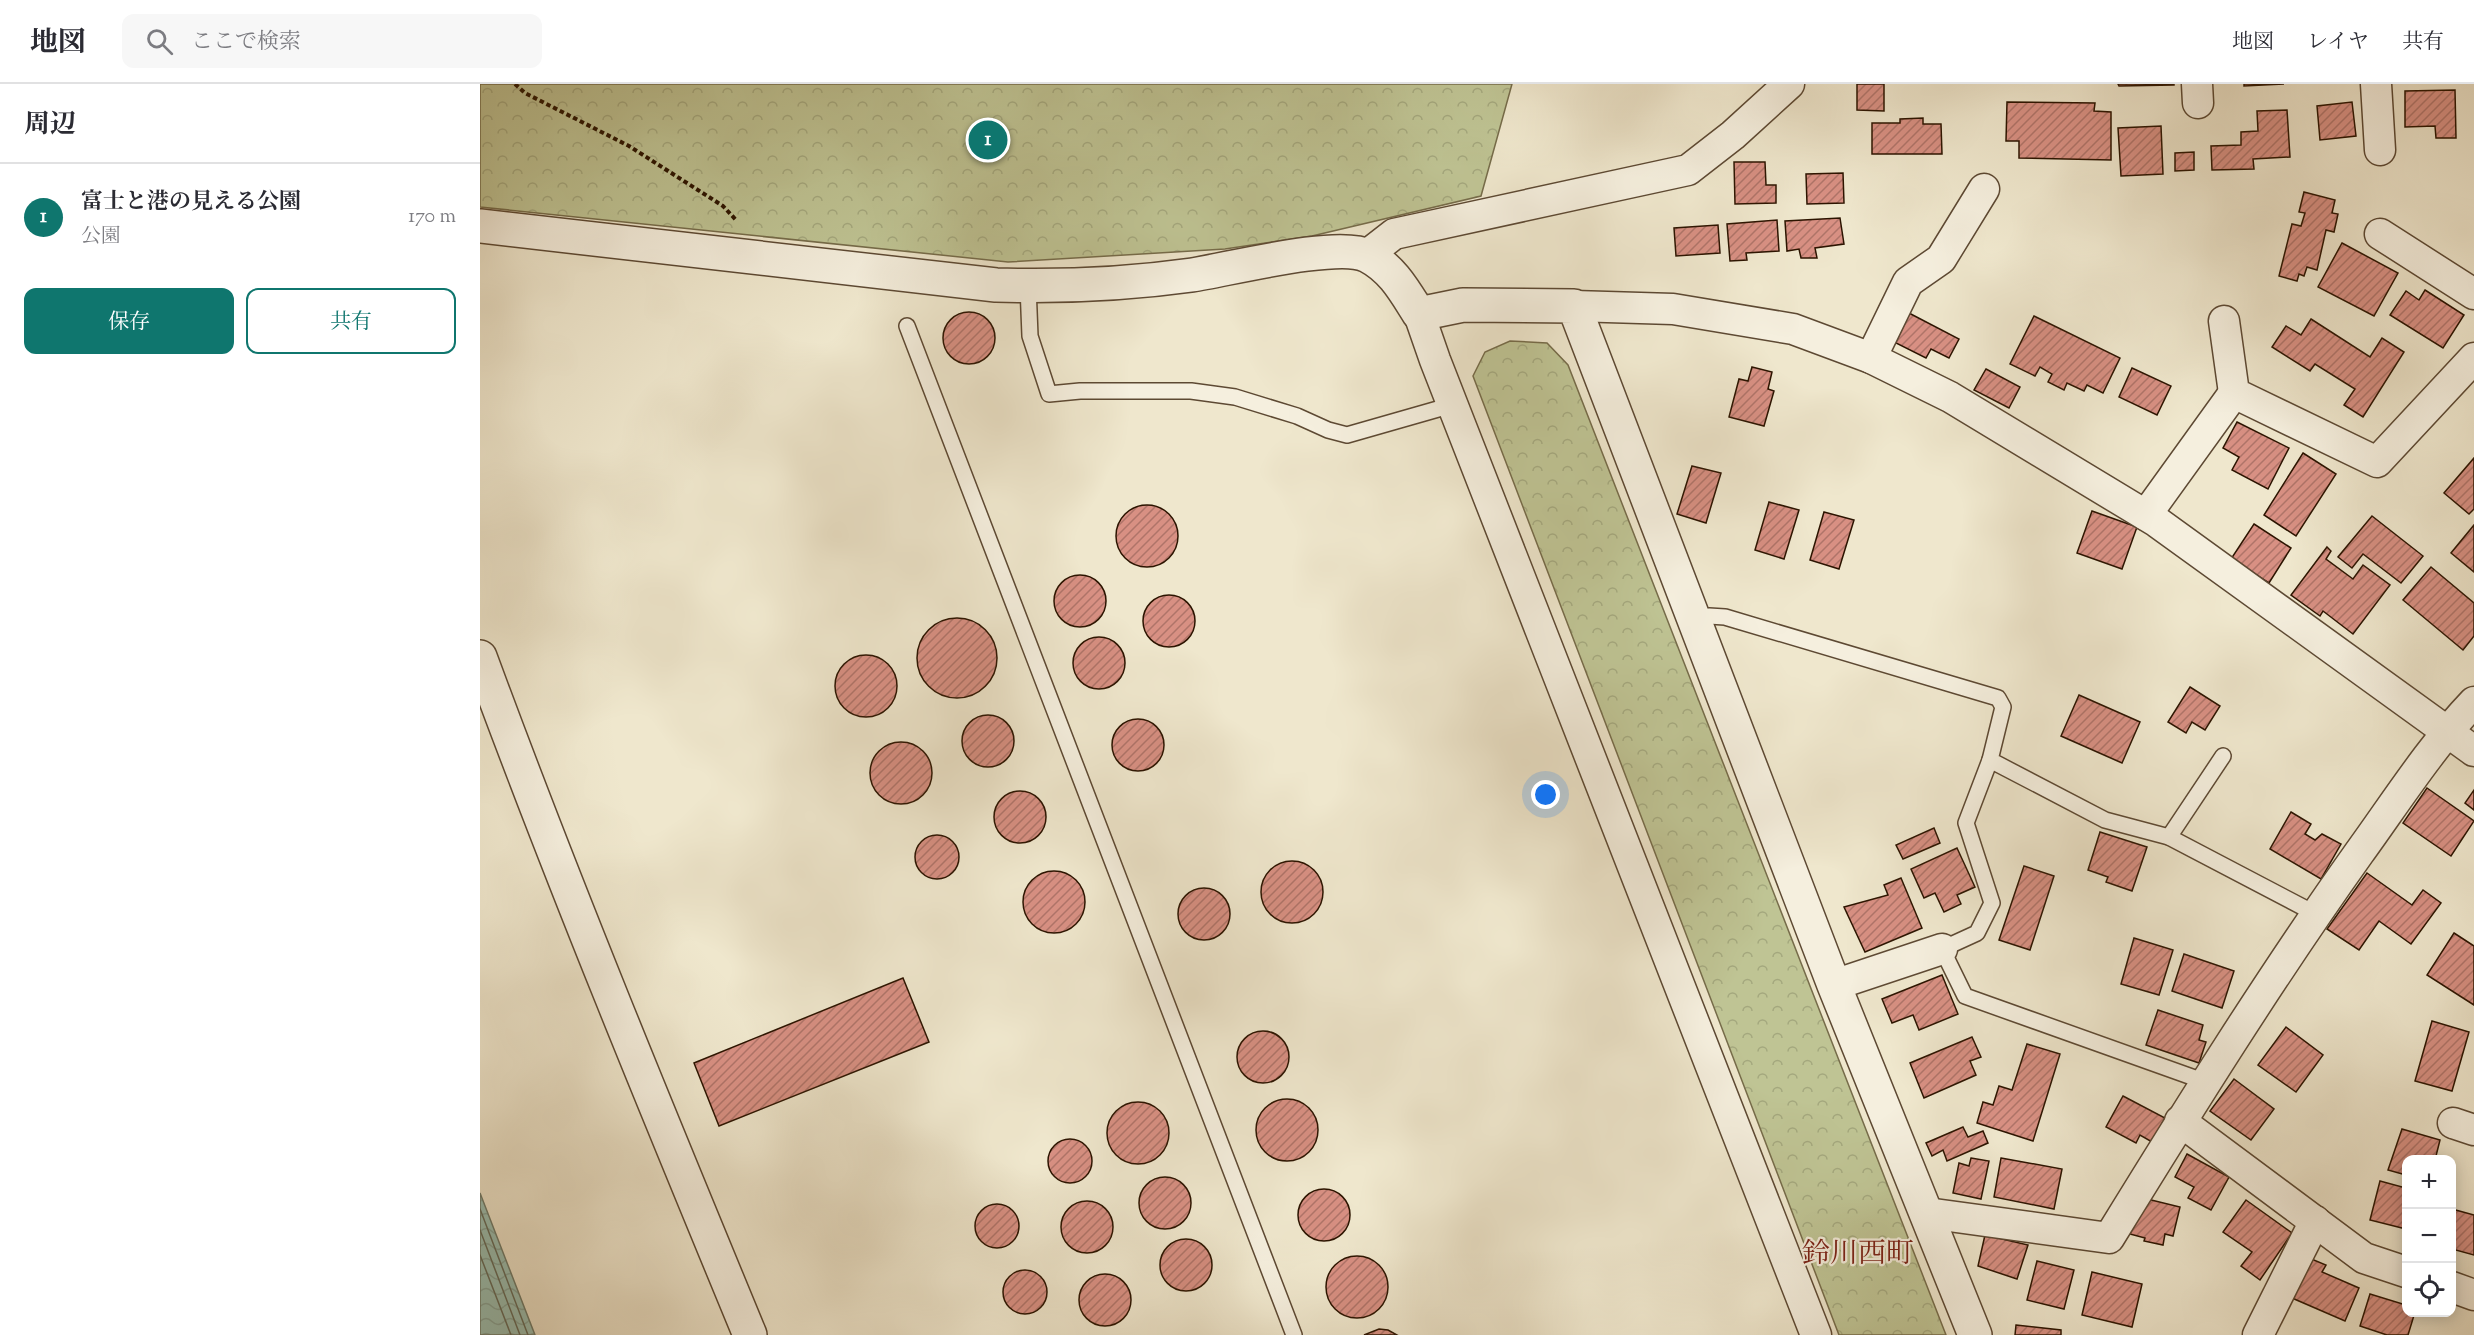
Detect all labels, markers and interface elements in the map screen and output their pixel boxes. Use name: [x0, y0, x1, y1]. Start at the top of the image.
search box: [122, 14, 542, 68]
text: 地図: [30, 24, 86, 64]
icon: search: [143, 25, 176, 58]
text: ここで検索: [191, 27, 301, 59]
text: 地図: [2232, 28, 2274, 58]
text: レイヤ: [2307, 28, 2369, 58]
text: 共有: [2402, 28, 2444, 58]
text: 周辺: [24, 107, 76, 144]
pin: 1: [968, 118, 1008, 162]
text: 富士と港の見える公園: [81, 187, 301, 219]
text: 1: [40, 203, 47, 232]
text: 170 m: [408, 203, 456, 232]
text: 公園: [81, 223, 121, 252]
button: 保存: [24, 288, 234, 354]
button: 共有: [246, 288, 456, 354]
your location: [1531, 780, 1560, 809]
map controls: [2402, 1155, 2456, 1317]
button: +: [2402, 1155, 2456, 1209]
button: −: [2402, 1209, 2456, 1263]
district label: 鈴川西町: [1802, 1235, 1914, 1275]
button: locate: [2402, 1263, 2456, 1317]

